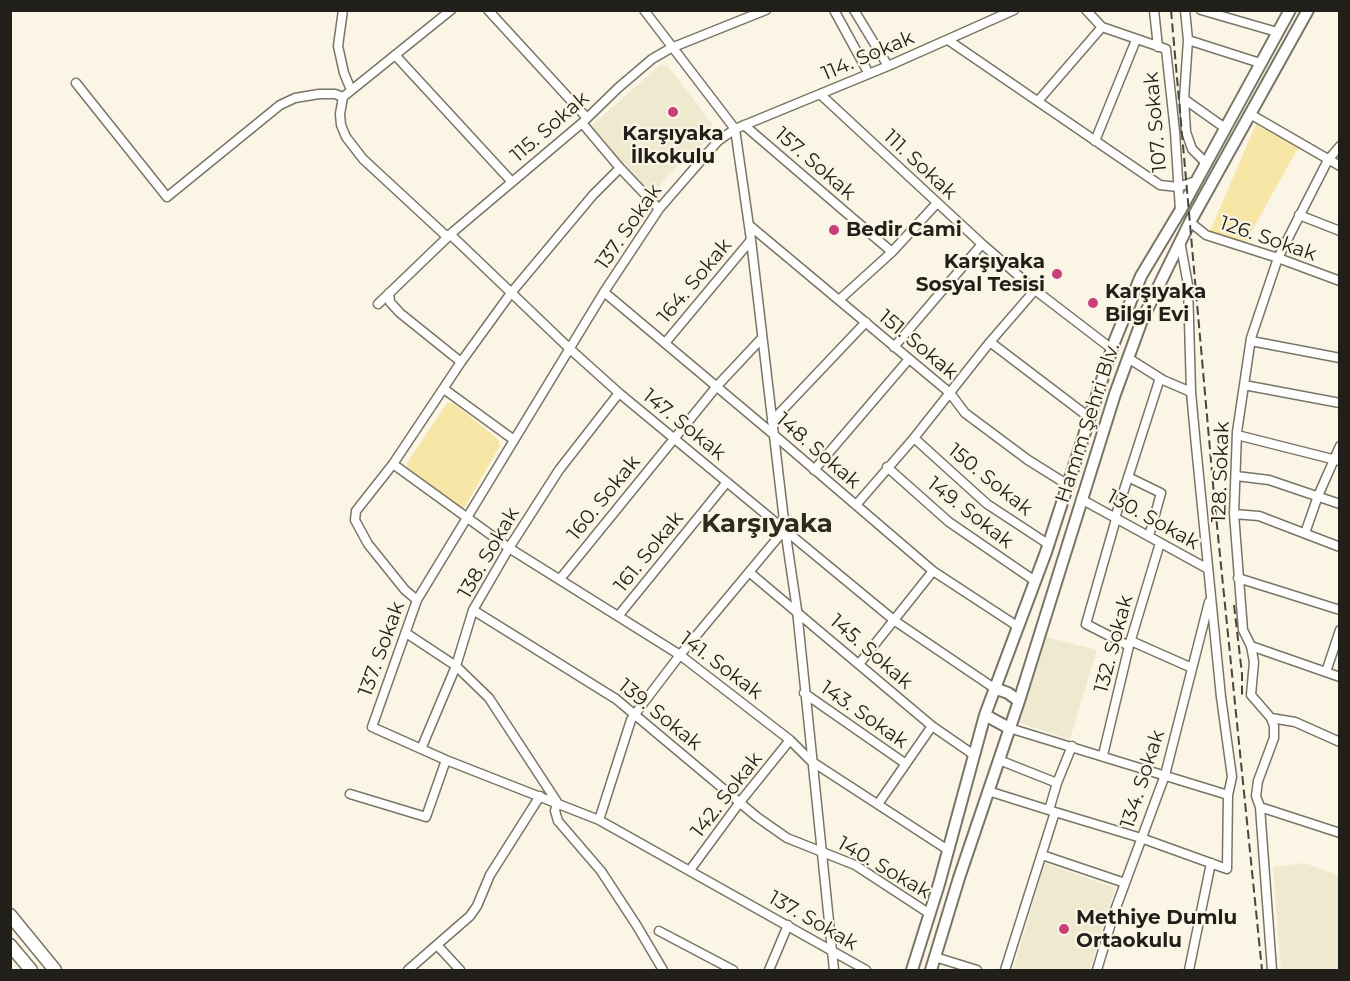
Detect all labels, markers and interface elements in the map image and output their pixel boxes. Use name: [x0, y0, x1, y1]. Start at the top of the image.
street label: 114. Sokak: [818, 26, 918, 86]
street label: 107. Sokak: [1140, 71, 1172, 173]
street label: 115. Sokak: [506, 87, 594, 167]
marker: Karşıyaka İlkokulu: [666, 105, 680, 119]
place label: Karşıyaka İlkokulu: [622, 122, 724, 169]
street label: 157. Sokak: [770, 123, 860, 205]
street label: 111. Sokak: [878, 125, 962, 205]
street label: 137. Sokak: [591, 180, 667, 274]
street label: 126. Sokak: [1216, 211, 1320, 267]
place label: Bedir Cami: [846, 218, 962, 242]
marker: Bedir Cami: [827, 223, 841, 237]
street label: 164. Sokak: [653, 234, 737, 328]
place label: Karşıyaka Sosyal Tesisi: [916, 250, 1045, 297]
marker: Karşıyaka Sosyal Tesisi: [1050, 267, 1064, 281]
place label: Karşıyaka Bilgi Evi: [1105, 280, 1206, 327]
marker: Karşıyaka Bilgi Evi: [1086, 296, 1100, 310]
street label: 151. Sokak: [874, 305, 962, 385]
street label: Hamm Şehri Blv.: [1051, 340, 1125, 506]
street label: 147. Sokak: [638, 384, 730, 466]
street label: 148. Sokak: [771, 408, 865, 494]
street label: 128. Sokak: [1207, 421, 1235, 523]
street label: 150. Sokak: [943, 439, 1037, 521]
street label: 160. Sokak: [562, 451, 646, 545]
street label: 149. Sokak: [922, 472, 1018, 554]
street label: 130. Sokak: [1103, 485, 1203, 555]
street label: 138. Sokak: [453, 503, 525, 603]
street label: 161. Sokak: [609, 507, 689, 597]
district label: Karşıyaka: [701, 508, 833, 540]
street label: 132. Sokak: [1089, 593, 1139, 695]
street label: 137. Sokak: [354, 598, 410, 700]
street label: 145. Sokak: [825, 610, 917, 694]
street label: 141. Sokak: [675, 627, 767, 705]
street label: 139. Sokak: [613, 674, 707, 756]
street label: 143. Sokak: [816, 676, 912, 754]
street label: 134. Sokak: [1116, 727, 1170, 831]
street label: 142. Sokak: [686, 748, 768, 842]
street label: 140. Sokak: [833, 832, 935, 904]
street label: 137. Sokak: [764, 886, 862, 956]
place label: Methiye Dumlu Ortaokulu: [1076, 906, 1237, 953]
marker: Methiye Dumlu Ortaokulu: [1057, 922, 1071, 936]

